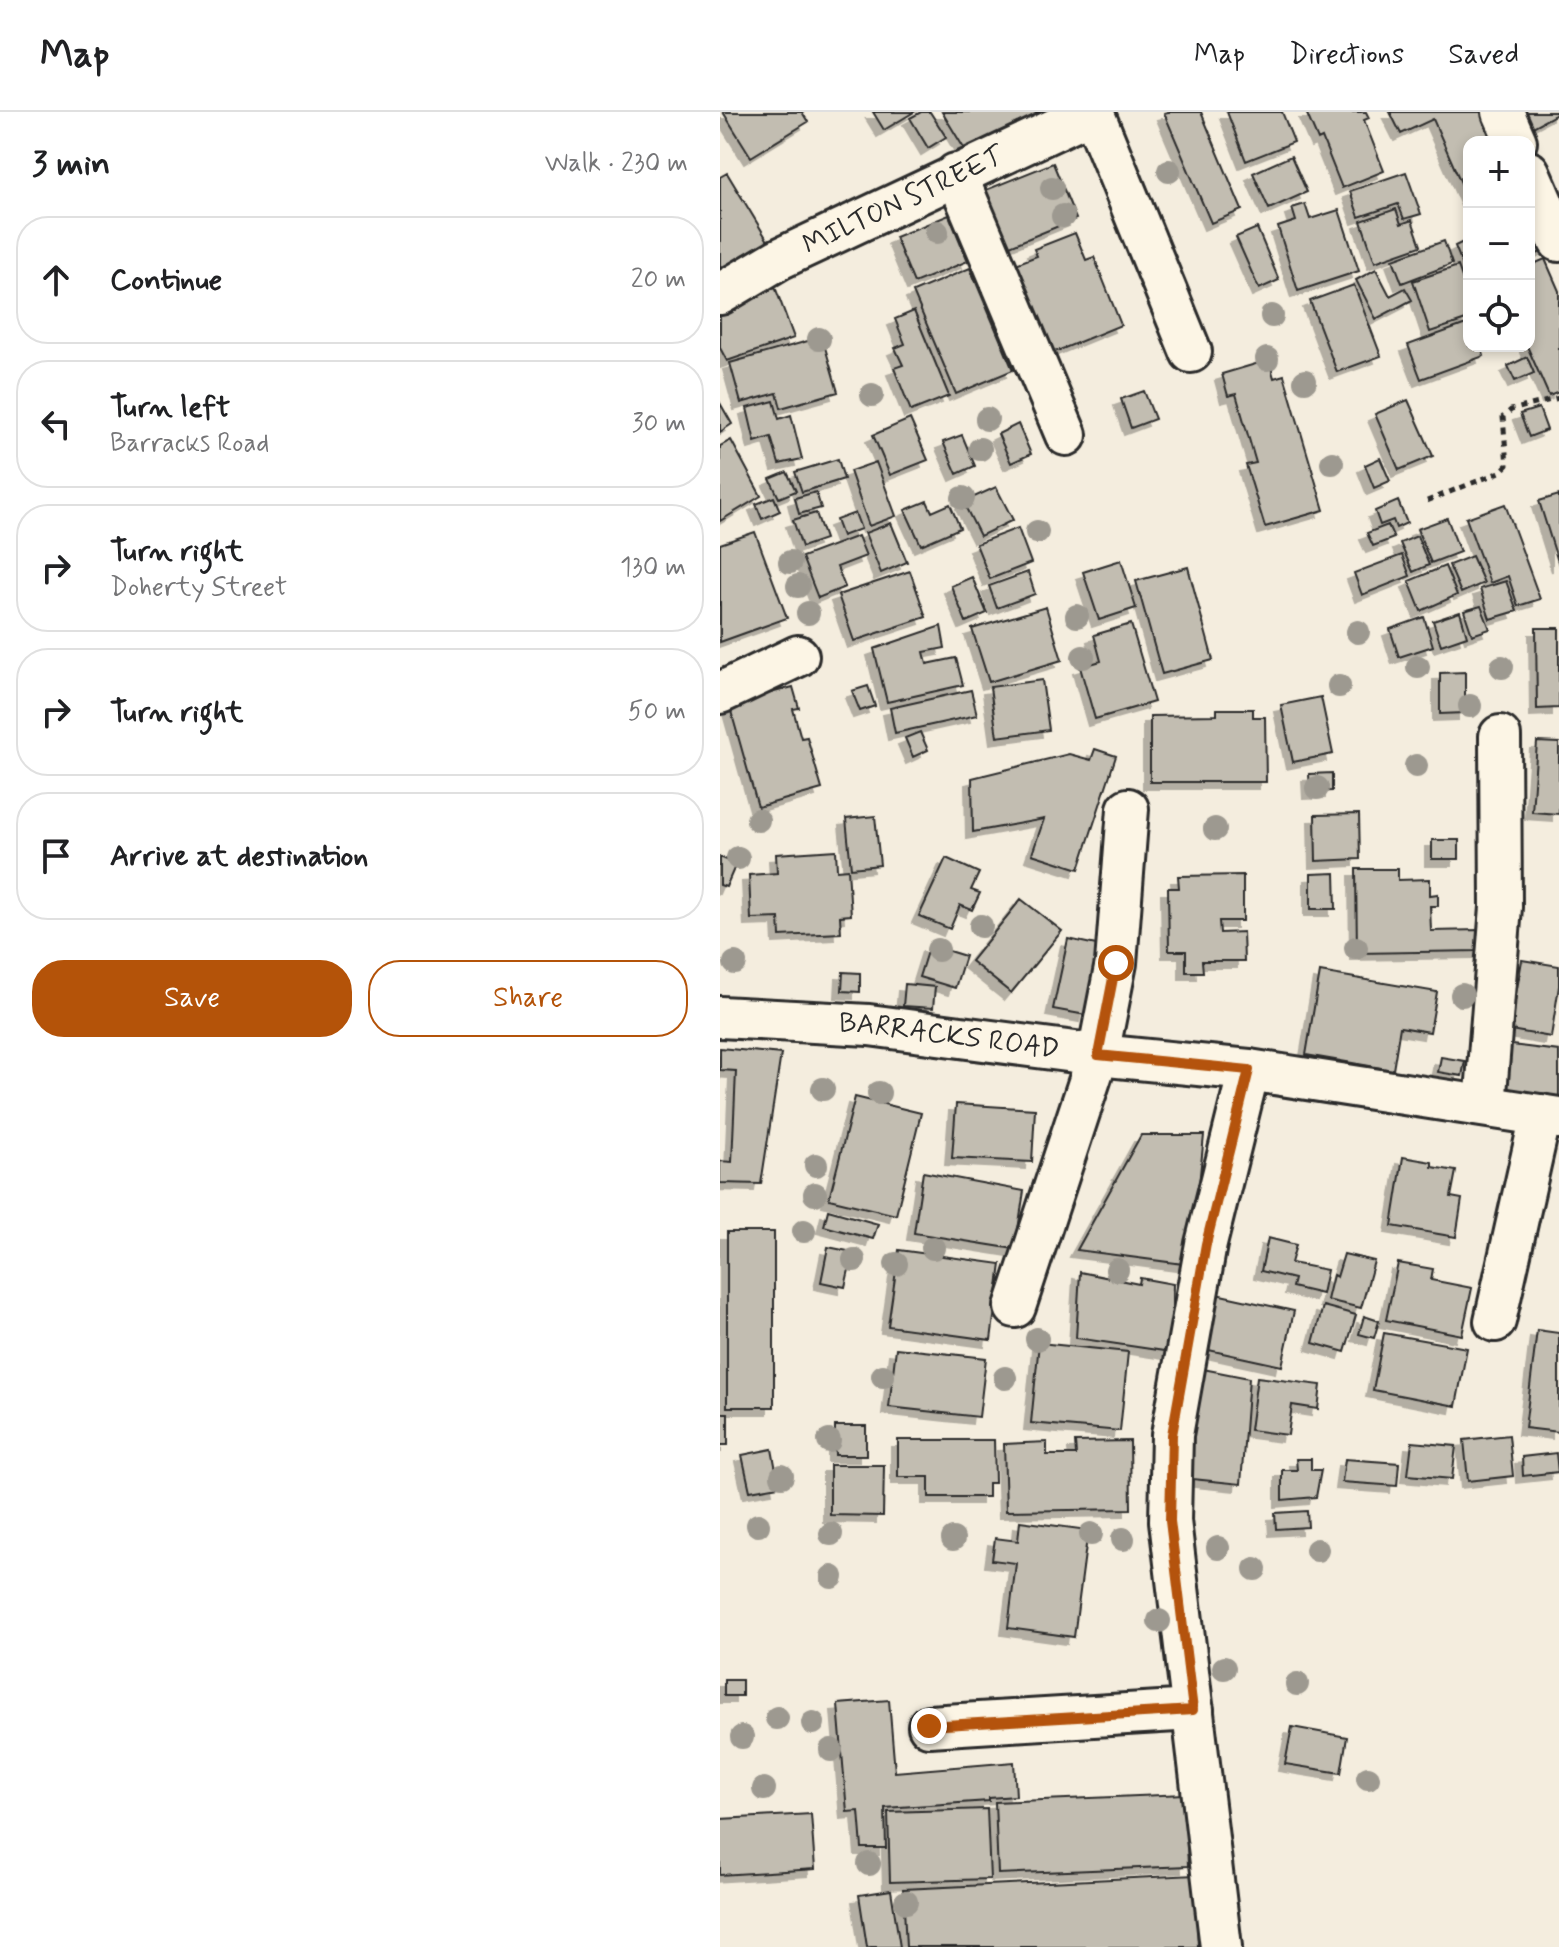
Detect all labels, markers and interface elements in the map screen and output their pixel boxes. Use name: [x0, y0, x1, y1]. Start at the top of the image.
text: Map: [40, 31, 110, 80]
text: Map: [1194, 37, 1245, 74]
text: Directions: [1289, 37, 1404, 74]
text: Saved: [1448, 37, 1519, 74]
map controls: [1463, 136, 1535, 352]
button: +: [1463, 136, 1535, 208]
street label: MILTON STREET: [797, 137, 1011, 264]
text: 3 min: [32, 142, 110, 187]
text: Walk · 230 m: [545, 147, 688, 181]
button: −: [1463, 208, 1535, 280]
icon: ahead: [34, 258, 78, 302]
text: Continue: [110, 261, 222, 300]
text: 20 m: [631, 263, 686, 297]
button: locate: [1463, 280, 1535, 352]
text: Turn left: [110, 388, 230, 427]
icon: left: [34, 402, 78, 446]
text: 30 m: [632, 407, 686, 441]
text: Barracks Road: [110, 427, 269, 461]
text: Turn right: [110, 532, 243, 571]
icon: right: [34, 546, 78, 590]
text: 130 m: [620, 551, 686, 585]
text: Doherty Street: [110, 571, 287, 605]
icon: right: [34, 690, 78, 734]
text: Turn right: [110, 693, 243, 732]
text: 50 m: [628, 695, 686, 729]
icon: arrive: [34, 834, 78, 878]
text: Arrive at destination: [110, 837, 368, 876]
route start: [1098, 945, 1134, 981]
button: Save: [32, 960, 352, 1037]
button: Share: [368, 960, 688, 1037]
street label: BARRACKS ROAD: [838, 1005, 1062, 1068]
route end: [911, 1708, 947, 1744]

